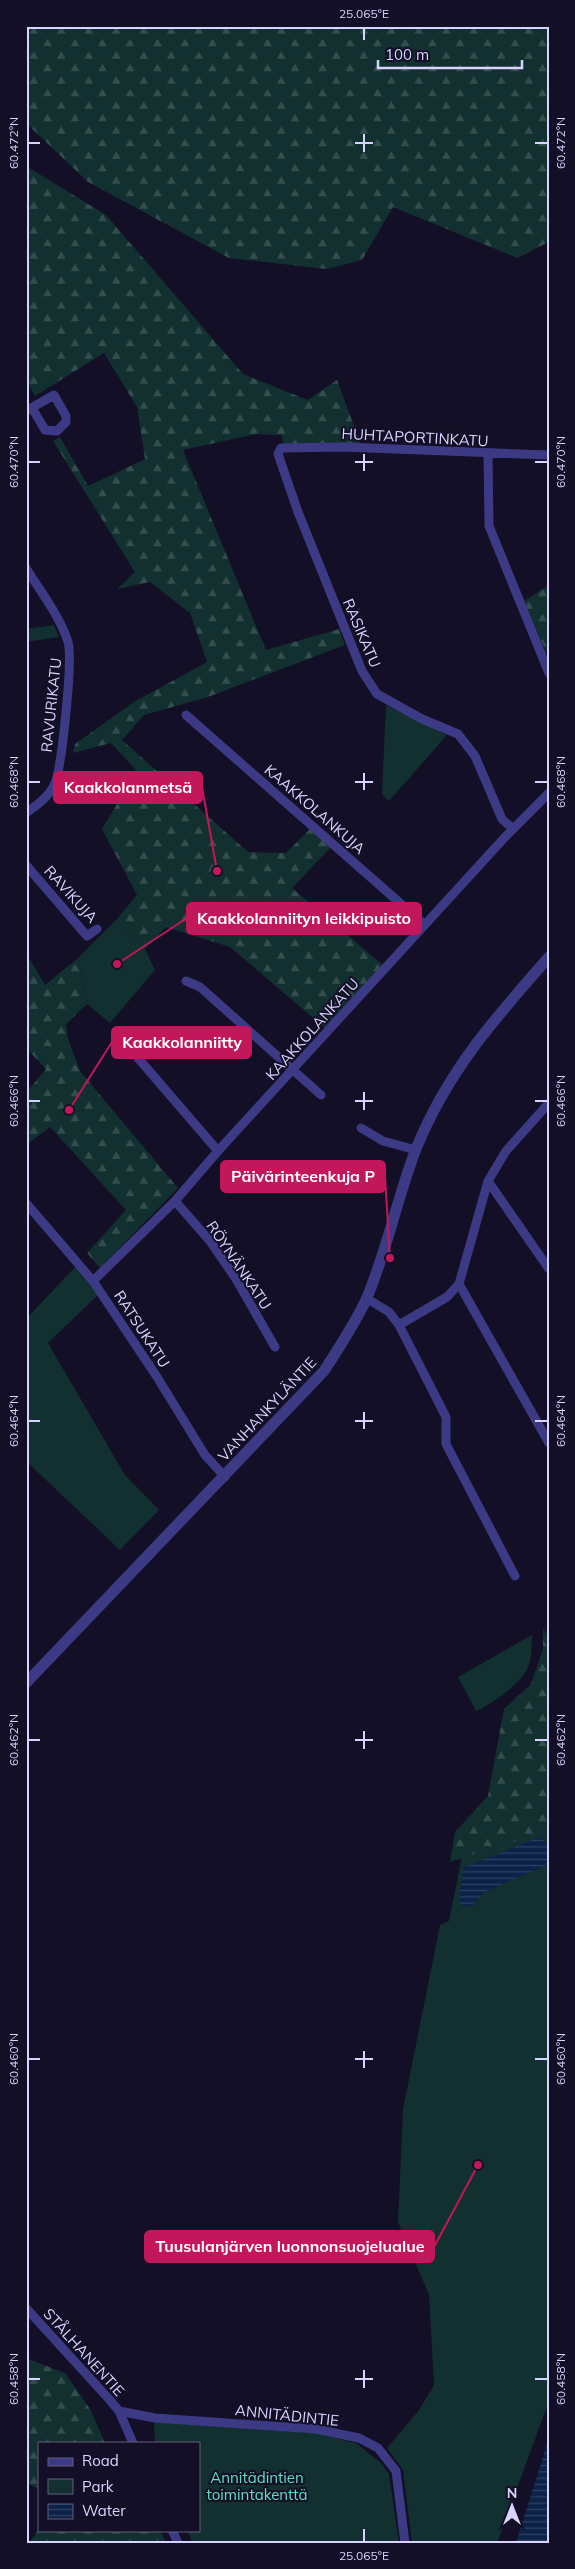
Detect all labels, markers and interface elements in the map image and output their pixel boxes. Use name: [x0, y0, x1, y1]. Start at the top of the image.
text: 25.065°E: [339, 6, 389, 21]
scale bar: [378, 38, 521, 70]
text: 100 m: [385, 45, 429, 64]
text: 60.472°N: [6, 117, 21, 169]
text: 60.472°N: [553, 117, 568, 169]
street label: HUHTAPORTINKATU: [341, 424, 489, 450]
text: 60.470°N: [6, 436, 21, 488]
text: 60.470°N: [553, 436, 568, 488]
street label: RASIKATU: [339, 596, 385, 670]
street label: RAVURIKATU: [37, 657, 65, 753]
text: 60.468°N: [6, 756, 21, 808]
text: 60.468°N: [553, 756, 568, 808]
street label: KAAKKOLANKUJA: [261, 760, 369, 858]
callout: Kaakkolanmetsä: [54, 772, 202, 803]
text: Kaakkolanmetsä: [64, 777, 192, 797]
street label: RAVIKUJA: [40, 861, 102, 927]
callout: Kaakkolanniityn leikkipuisto: [187, 903, 421, 934]
text: Kaakkolanniityn leikkipuisto: [197, 908, 411, 928]
street label: KAAKKOLANKATU: [261, 974, 363, 1084]
callout: Kaakkolanniitty: [112, 1027, 251, 1058]
text: Kaakkolanniitty: [122, 1032, 242, 1052]
text: 60.466°N: [6, 1075, 21, 1127]
text: 60.466°N: [553, 1075, 568, 1127]
callout: Päivärinteenkuja P: [221, 1161, 385, 1192]
text: Päivärinteenkuja P: [231, 1166, 375, 1186]
street label: RÖYNÄNKATU: [202, 1217, 276, 1313]
street label: RATSUKATU: [110, 1287, 174, 1371]
street label: VANHANKYLÄNTIE: [214, 1353, 320, 1465]
text: 60.464°N: [6, 1395, 21, 1447]
text: 60.464°N: [553, 1395, 568, 1447]
text: 60.462°N: [6, 1714, 21, 1766]
text: 60.462°N: [553, 1714, 568, 1766]
text: 60.460°N: [6, 2033, 21, 2085]
text: 60.460°N: [553, 2033, 568, 2085]
callout: Tuusulanjärven luonnonsuojelualue: [145, 2231, 434, 2262]
text: Tuusulanjärven luonnonsuojelualue: [156, 2236, 425, 2256]
street label: STÅLHANENTIE: [40, 2303, 129, 2400]
text: 60.458°N: [6, 2353, 21, 2405]
text: 60.458°N: [553, 2353, 568, 2405]
street label: ANNITÄDINTIE: [234, 2400, 340, 2430]
legend: [38, 2442, 200, 2532]
text: Road: [82, 2451, 119, 2470]
park label: Annitädintien toimintakenttä: [207, 2468, 307, 2504]
text: Park: [82, 2477, 114, 2496]
north arrow: [488, 2482, 538, 2532]
text: N: [507, 2484, 517, 2502]
text: Water: [82, 2501, 126, 2520]
text: 25.065°E: [339, 2548, 389, 2563]

